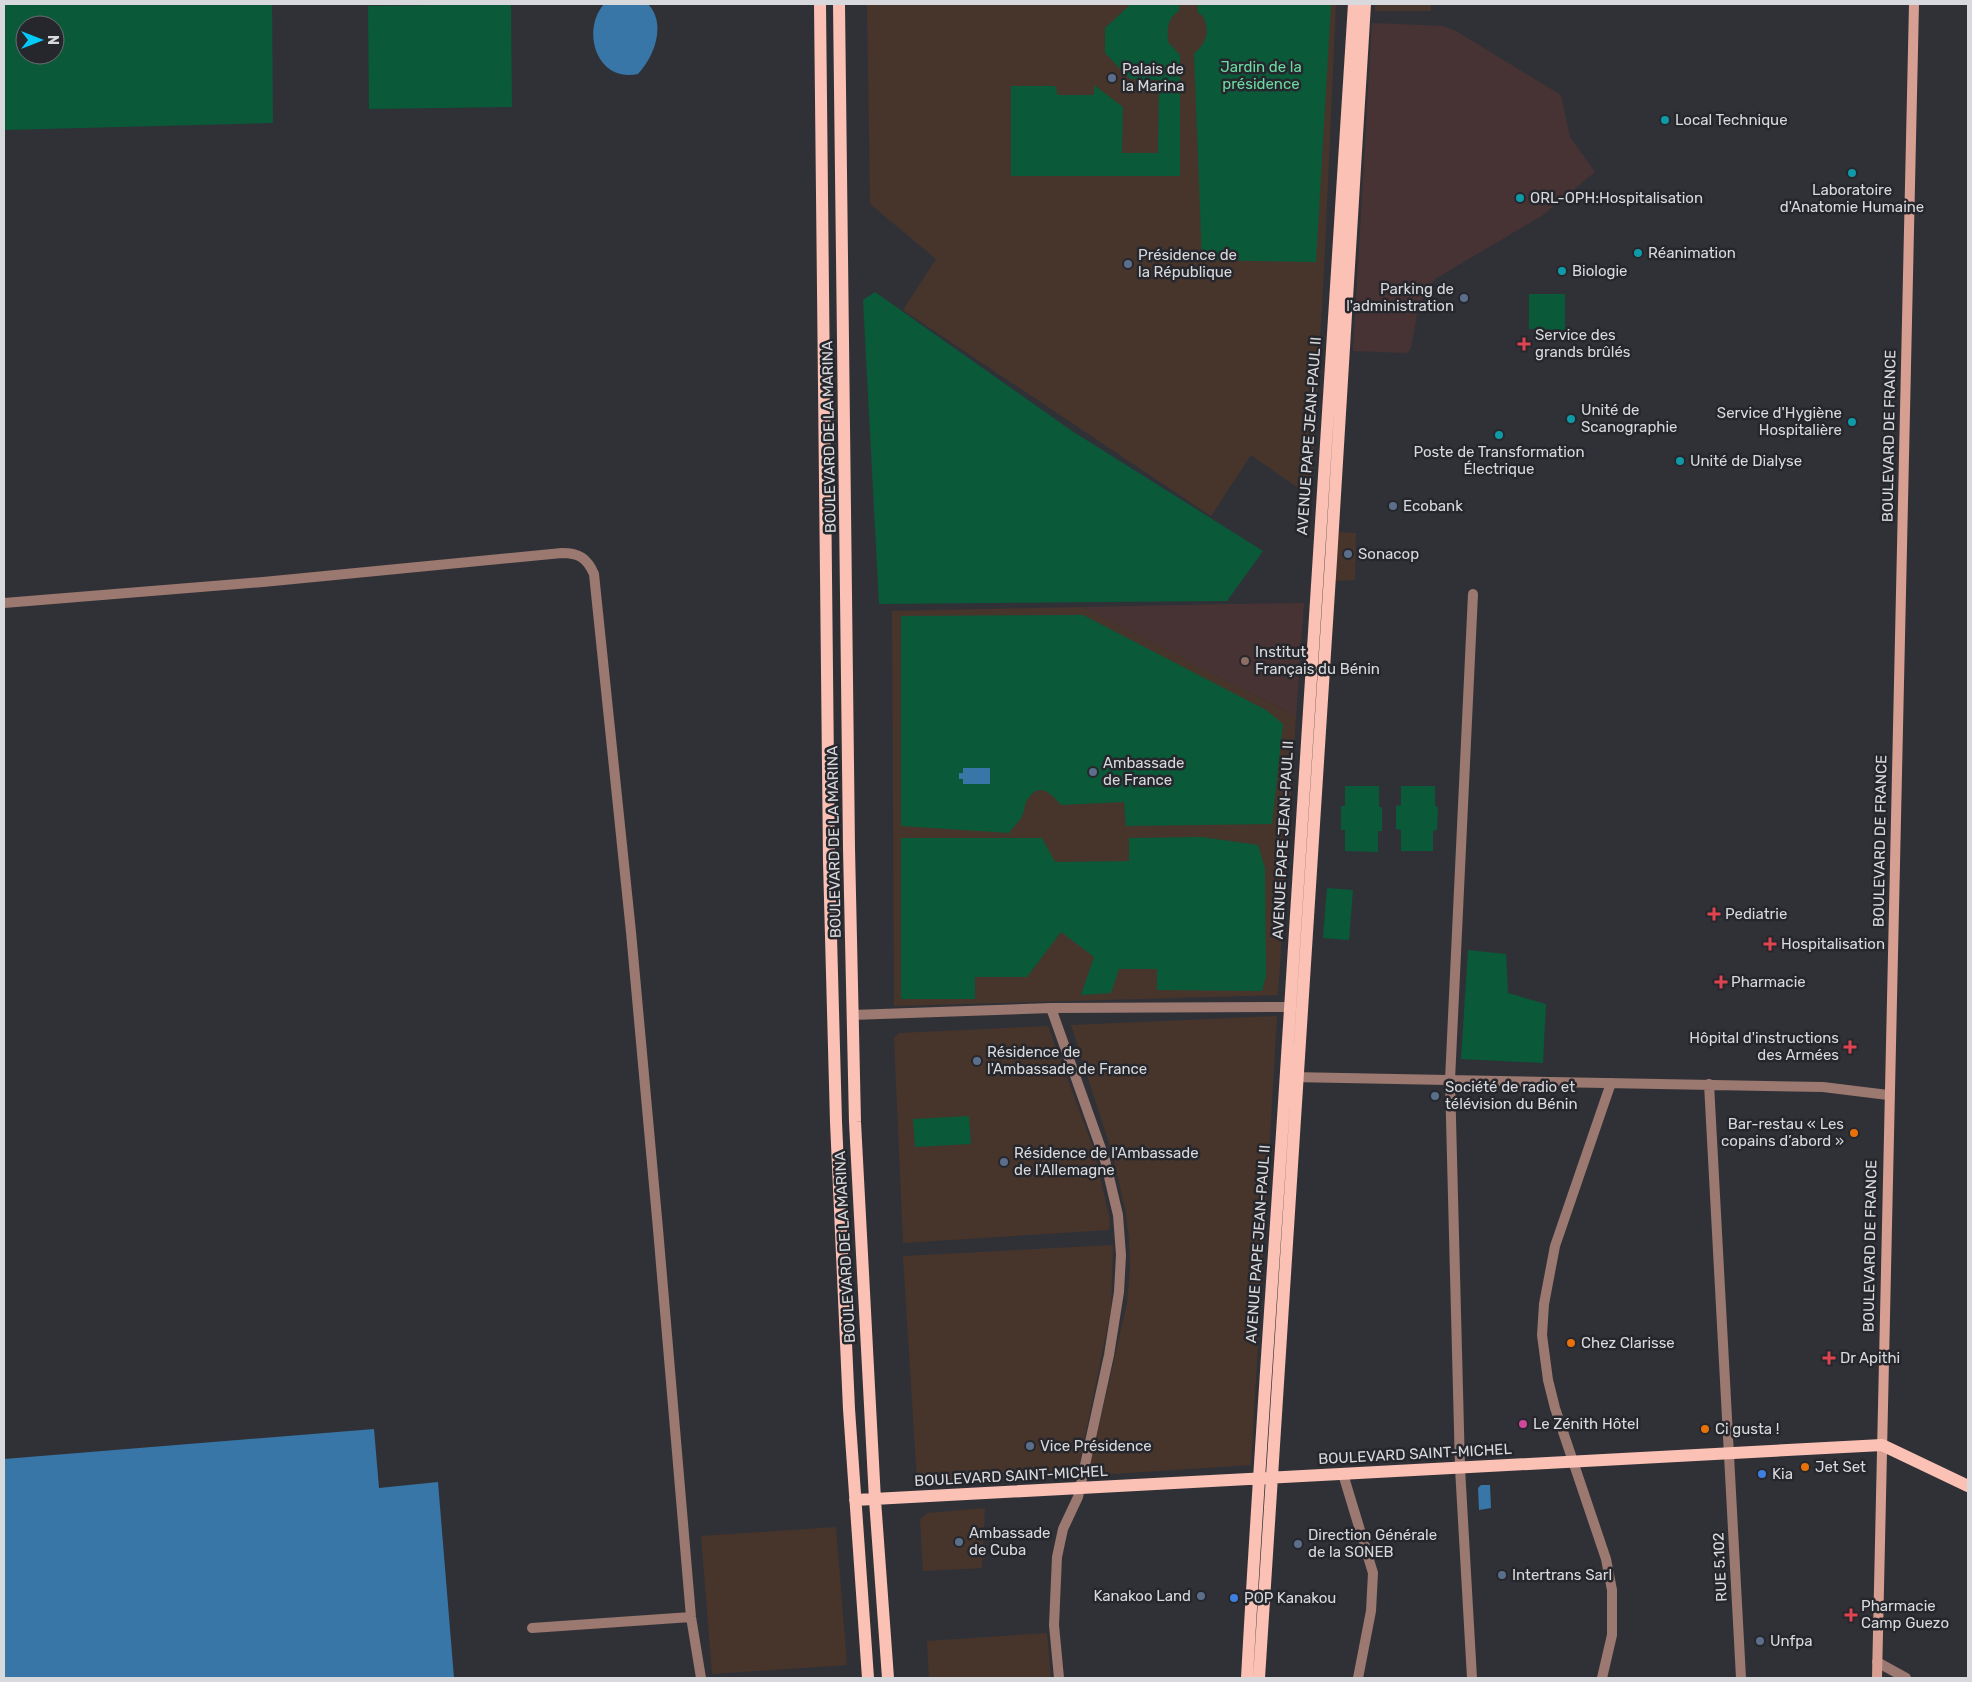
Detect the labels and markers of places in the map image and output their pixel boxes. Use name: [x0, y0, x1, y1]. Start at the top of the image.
place label: Palais de la Marina: [1122, 60, 1185, 95]
marker: Palais de la Marina: [1106, 72, 1118, 84]
place label: Local Technique: [1675, 111, 1788, 129]
marker: Local Technique: [1659, 114, 1671, 126]
marker: Laboratoire d'Anatomie Humaine: [1846, 167, 1858, 179]
place label: Laboratoire d'Anatomie Humaine: [1780, 181, 1924, 216]
place label: ORL-OPH:Hospitalisation: [1530, 189, 1703, 207]
marker: ORL-OPH:Hospitalisation: [1514, 192, 1526, 204]
place label: Réanimation: [1648, 244, 1736, 262]
place label: Présidence de la République: [1138, 246, 1237, 281]
marker: Réanimation: [1632, 247, 1644, 259]
marker: Présidence de la République: [1122, 258, 1134, 270]
place label: Biologie: [1572, 262, 1628, 280]
marker: Biologie: [1556, 265, 1568, 277]
place label: Parking de l'administration: [1346, 280, 1454, 315]
marker: Parking de l'administration: [1458, 292, 1470, 304]
place label: Service des grands brûlés: [1535, 326, 1631, 361]
marker: Service des grands brûlés: [1517, 337, 1531, 351]
place label: Unité de Scanographie: [1581, 401, 1678, 436]
place label: Service d'Hygiène Hospitalière: [1717, 404, 1842, 439]
marker: Unité de Scanographie: [1565, 413, 1577, 425]
marker: Service d'Hygiène Hospitalière: [1846, 416, 1858, 428]
marker: Poste de Transformation Électrique: [1493, 429, 1505, 441]
place label: Poste de Transformation Électrique: [1413, 443, 1585, 478]
place label: Unité de Dialyse: [1690, 452, 1802, 470]
marker: Unité de Dialyse: [1674, 455, 1686, 467]
place label: Ecobank: [1403, 497, 1463, 515]
marker: Ecobank: [1387, 500, 1399, 512]
place label: Sonacop: [1358, 545, 1419, 563]
marker: Sonacop: [1342, 548, 1354, 560]
place label: Institut Français du Bénin: [1255, 643, 1380, 678]
marker: Institut Français du Bénin: [1239, 655, 1251, 667]
place label: Ambassade de France: [1103, 754, 1185, 789]
marker: Ambassade de France: [1087, 766, 1099, 778]
place label: Pediatrie: [1725, 905, 1787, 923]
marker: Pediatrie: [1707, 907, 1721, 921]
place label: Hospitalisation: [1781, 935, 1885, 953]
marker: Hospitalisation: [1763, 937, 1777, 951]
place label: Pharmacie: [1731, 973, 1806, 991]
marker: Pharmacie: [1715, 976, 1727, 988]
place label: Hôpital d'instructions des Armées: [1689, 1029, 1839, 1064]
marker: Hôpital d'instructions des Armées: [1843, 1040, 1857, 1054]
place label: Résidence de l'Ambassade de France: [987, 1043, 1147, 1078]
marker: Résidence de l'Ambassade de France: [971, 1055, 983, 1067]
place label: Société de radio et télévision du Bénin: [1445, 1078, 1578, 1113]
marker: Société de radio et télévision du Bénin: [1429, 1090, 1441, 1102]
place label: Bar-restau « Les copains d’abord »: [1721, 1115, 1844, 1150]
marker: Bar-restau « Les copains d’abord »: [1848, 1127, 1860, 1139]
place label: Résidence de l'Ambassade de l'Allemagne: [1014, 1144, 1199, 1179]
marker: Résidence de l'Ambassade de l'Allemagne: [998, 1156, 1010, 1168]
place label: Chez Clarisse: [1581, 1334, 1675, 1352]
marker: Chez Clarisse: [1565, 1337, 1577, 1349]
place label: Dr Apithi: [1840, 1349, 1900, 1367]
marker: Dr Apithi: [1822, 1351, 1836, 1365]
place label: Le Zénith Hôtel: [1533, 1415, 1639, 1433]
marker: Le Zénith Hôtel: [1517, 1418, 1529, 1430]
place label: Ci gusta !: [1715, 1420, 1779, 1438]
marker: Ci gusta !: [1699, 1423, 1711, 1435]
place label: Vice Présidence: [1040, 1437, 1152, 1455]
marker: Vice Présidence: [1024, 1440, 1036, 1452]
place label: Jet Set: [1815, 1458, 1866, 1476]
marker: Jet Set: [1799, 1461, 1811, 1473]
place label: Kia: [1772, 1465, 1793, 1483]
marker: Kia: [1756, 1468, 1768, 1480]
place label: Ambassade de Cuba: [969, 1524, 1051, 1559]
place label: Direction Générale de la SONEB: [1308, 1526, 1437, 1561]
marker: Ambassade de Cuba: [953, 1536, 965, 1548]
marker: Direction Générale de la SONEB: [1292, 1538, 1304, 1550]
place label: Intertrans Sarl: [1512, 1566, 1612, 1584]
marker: Intertrans Sarl: [1496, 1569, 1508, 1581]
place label: Kanakoo Land: [1093, 1587, 1191, 1605]
place label: POP Kanakou: [1244, 1589, 1336, 1607]
marker: Kanakoo Land: [1195, 1590, 1207, 1602]
marker: POP Kanakou: [1228, 1592, 1240, 1604]
place label: Pharmacie Camp Guezo: [1861, 1597, 1949, 1632]
marker: Pharmacie Camp Guezo: [1845, 1609, 1857, 1621]
place label: Unfpa: [1770, 1632, 1812, 1650]
marker: Unfpa: [1754, 1635, 1766, 1647]

